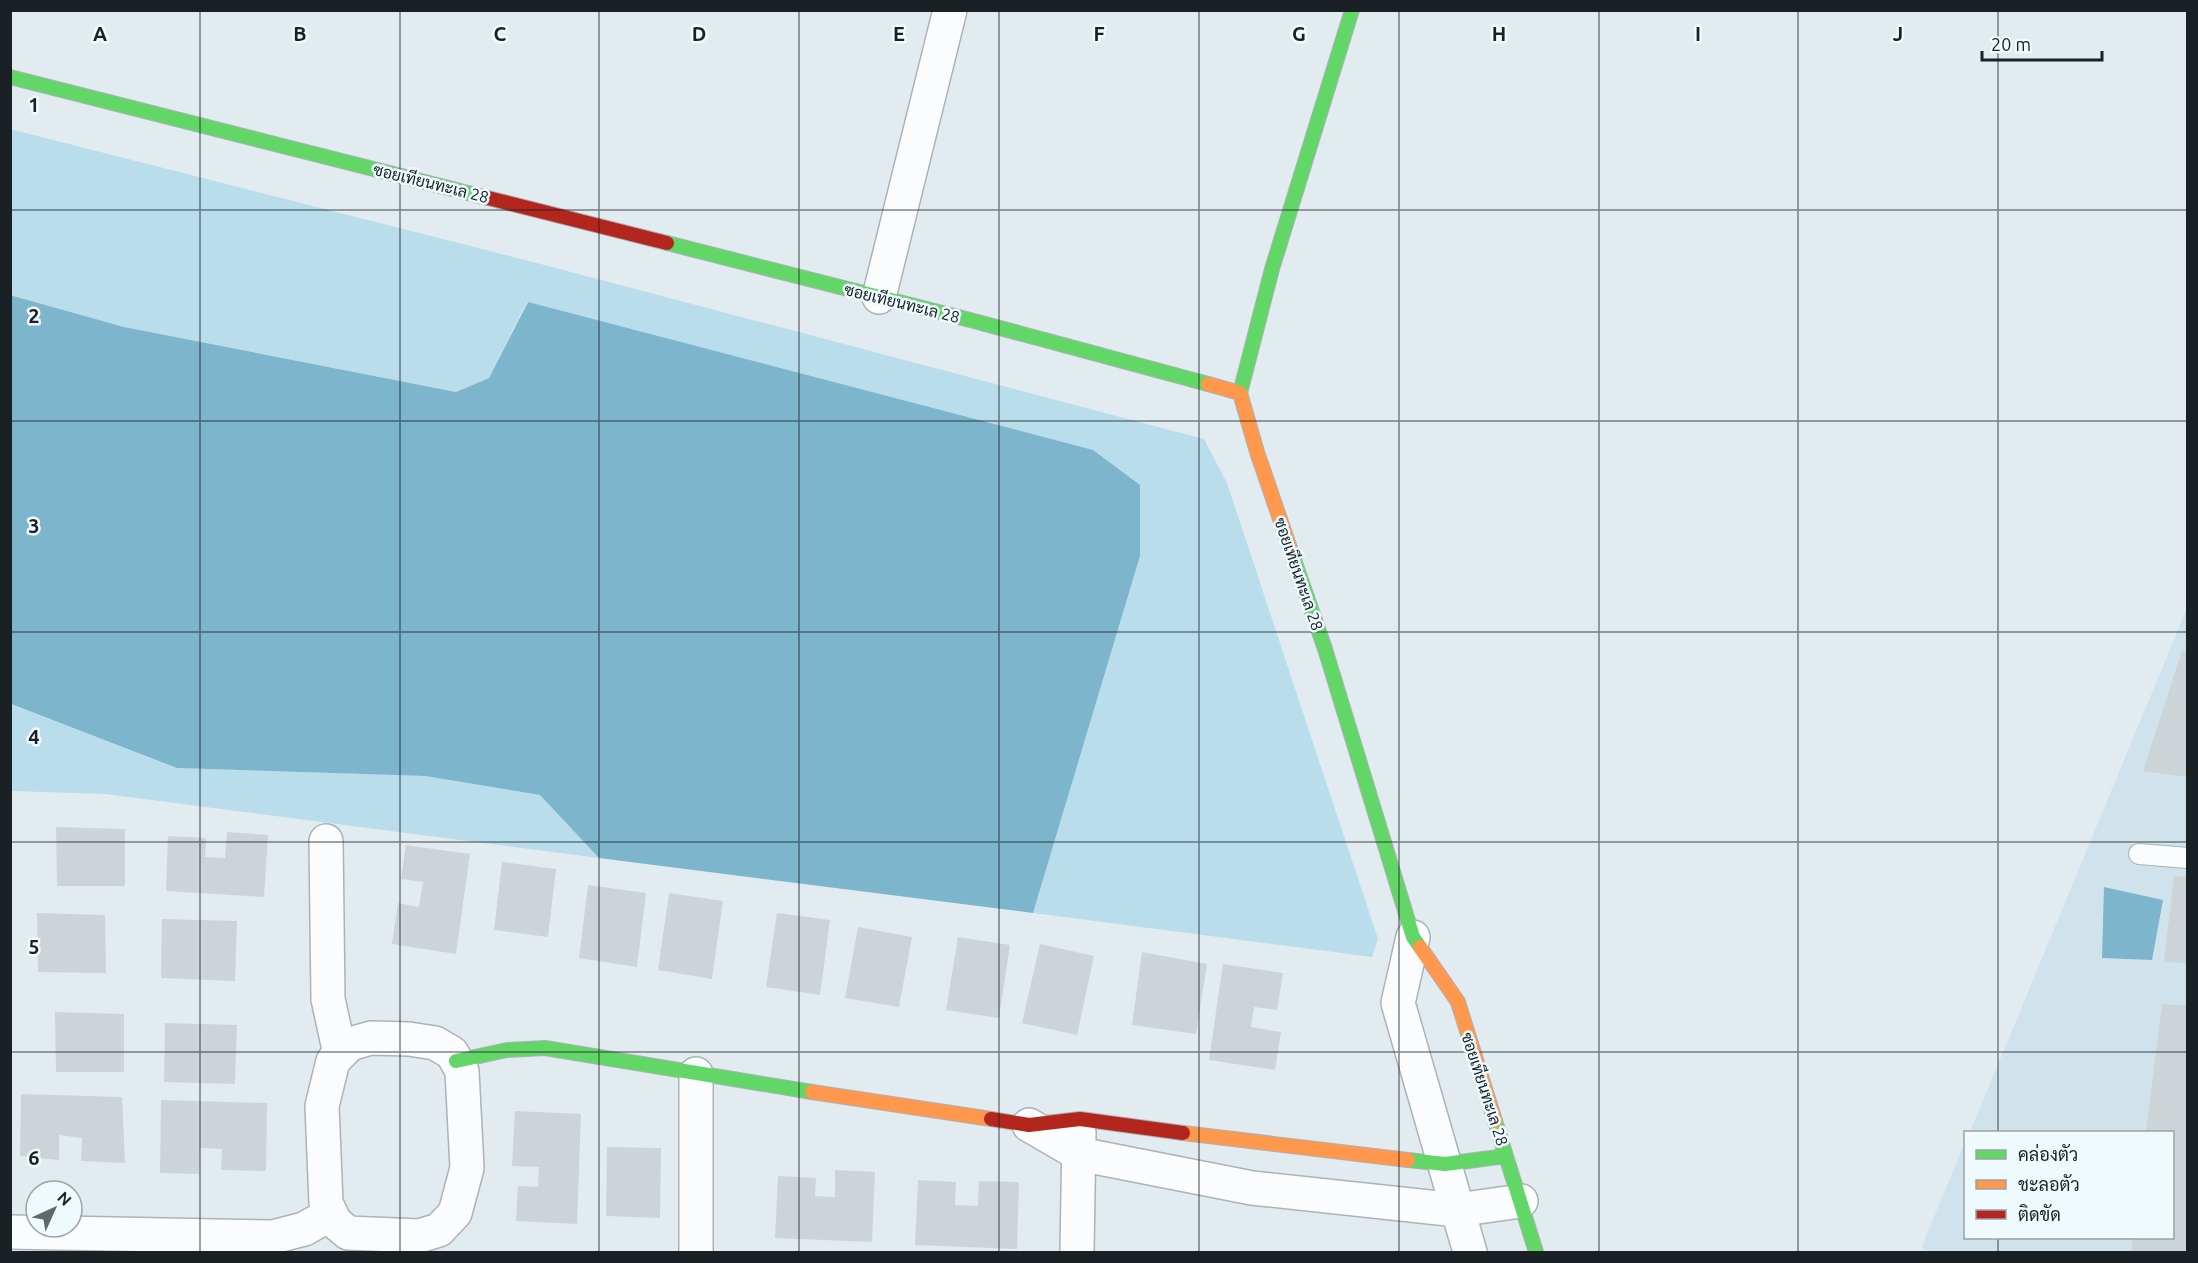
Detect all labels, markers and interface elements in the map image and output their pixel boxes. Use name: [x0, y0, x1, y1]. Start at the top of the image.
text: A: [93, 22, 107, 45]
text: B: [293, 22, 307, 45]
text: C: [494, 22, 507, 45]
text: D: [692, 22, 706, 45]
text: E: [893, 22, 905, 45]
text: F: [1093, 22, 1105, 45]
text: G: [1292, 22, 1306, 45]
text: H: [1492, 22, 1506, 45]
text: I: [1695, 22, 1701, 45]
text: J: [1893, 22, 1903, 45]
scale bar: [1982, 24, 2102, 62]
text: 20 m: [1991, 34, 2031, 54]
text: 1: [28, 93, 40, 116]
street label: ซอยเทียนทะเล 28: [371, 158, 491, 206]
street label: ซอยเทียนทะเล 28: [842, 278, 962, 326]
text: 2: [28, 304, 40, 327]
text: 3: [28, 514, 40, 537]
street label: ซอยเทียนทะเล 28: [1271, 515, 1329, 633]
text: 4: [28, 725, 40, 748]
text: 5: [28, 935, 40, 958]
street label: ซอยเทียนทะเล 28: [1458, 1029, 1514, 1148]
legend: [1964, 1131, 2174, 1239]
text: คล่องตัว: [2018, 1143, 2078, 1164]
text: 6: [28, 1146, 40, 1169]
text: ชะลอตัว: [2018, 1174, 2080, 1194]
north arrow: [24, 1179, 84, 1239]
text: N: [54, 1188, 75, 1209]
text: ติดขัด: [2018, 1204, 2061, 1224]

